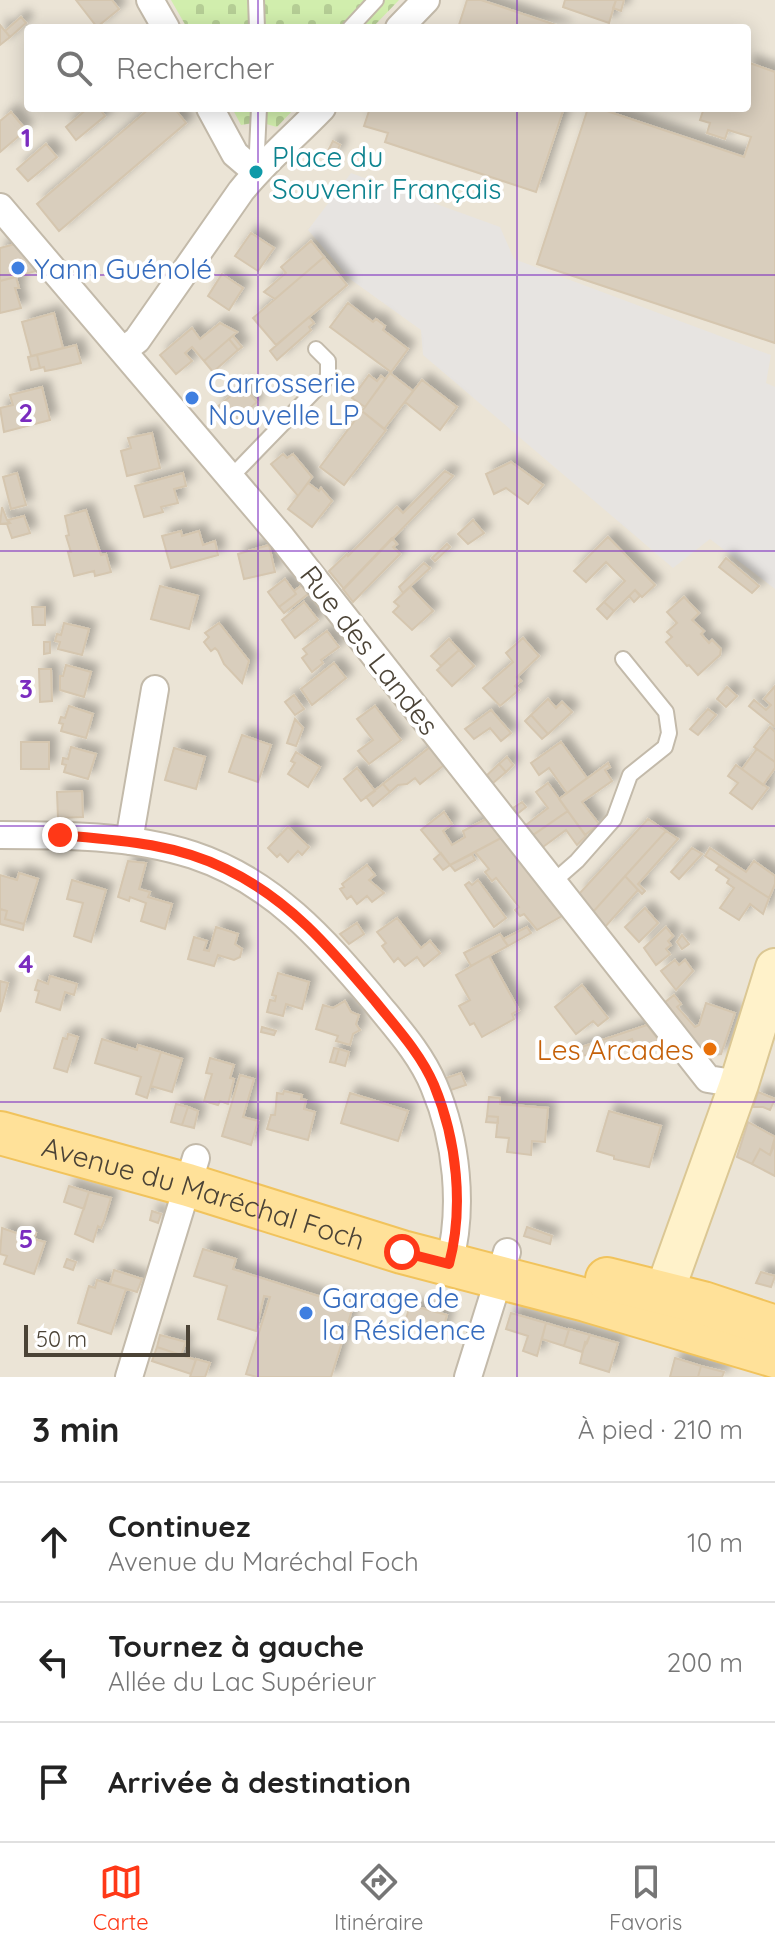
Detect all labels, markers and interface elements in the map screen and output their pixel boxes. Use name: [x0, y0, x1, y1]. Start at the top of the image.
search box: [24, 24, 751, 112]
icon: search: [52, 46, 96, 90]
text: Rechercher: [116, 49, 274, 87]
text: 1: [21, 121, 31, 154]
place label: Place du Souvenir Français: [272, 139, 501, 206]
marker: Place du Souvenir Français: [247, 163, 265, 181]
place label: Yann Guénolé: [34, 251, 212, 286]
marker: Yann Guénolé: [9, 259, 27, 277]
place label: Carrosserie Nouvelle LP: [208, 365, 359, 432]
marker: Carrosserie Nouvelle LP: [183, 389, 201, 407]
text: 2: [19, 396, 33, 429]
street label: Rue des Landes: [293, 558, 447, 742]
text: 3: [19, 672, 33, 705]
route end: [42, 817, 78, 853]
text: 4: [18, 947, 34, 980]
place label: Les Arcades: [537, 1032, 694, 1067]
marker: Les Arcades: [701, 1040, 719, 1058]
street label: Avenue du Maréchal Foch: [38, 1128, 369, 1257]
text: 5: [19, 1222, 33, 1255]
route start: [384, 1234, 420, 1270]
place label: Garage de la Résidence: [322, 1280, 486, 1347]
marker: Garage de la Résidence: [297, 1304, 315, 1322]
scale bar: [24, 1321, 190, 1357]
text: 50 m: [36, 1325, 87, 1353]
text: 3 min: [32, 1408, 119, 1451]
text: À pied · 210 m: [578, 1413, 743, 1446]
text: Continuez: [108, 1507, 250, 1545]
icon: ahead: [32, 1520, 76, 1564]
text: 10 m: [687, 1526, 743, 1559]
text: Avenue du Maréchal Foch: [108, 1545, 419, 1578]
text: Tournez à gauche: [108, 1627, 364, 1665]
icon: left: [32, 1640, 76, 1684]
text: 200 m: [667, 1646, 743, 1679]
text: Allée du Lac Supérieur: [108, 1665, 376, 1698]
icon: arrive: [32, 1760, 76, 1804]
text: Arrivée à destination: [108, 1763, 411, 1801]
tab: Carte: [93, 1860, 149, 1936]
tab: Itinéraire: [334, 1860, 424, 1936]
tab: Favoris: [609, 1860, 682, 1936]

